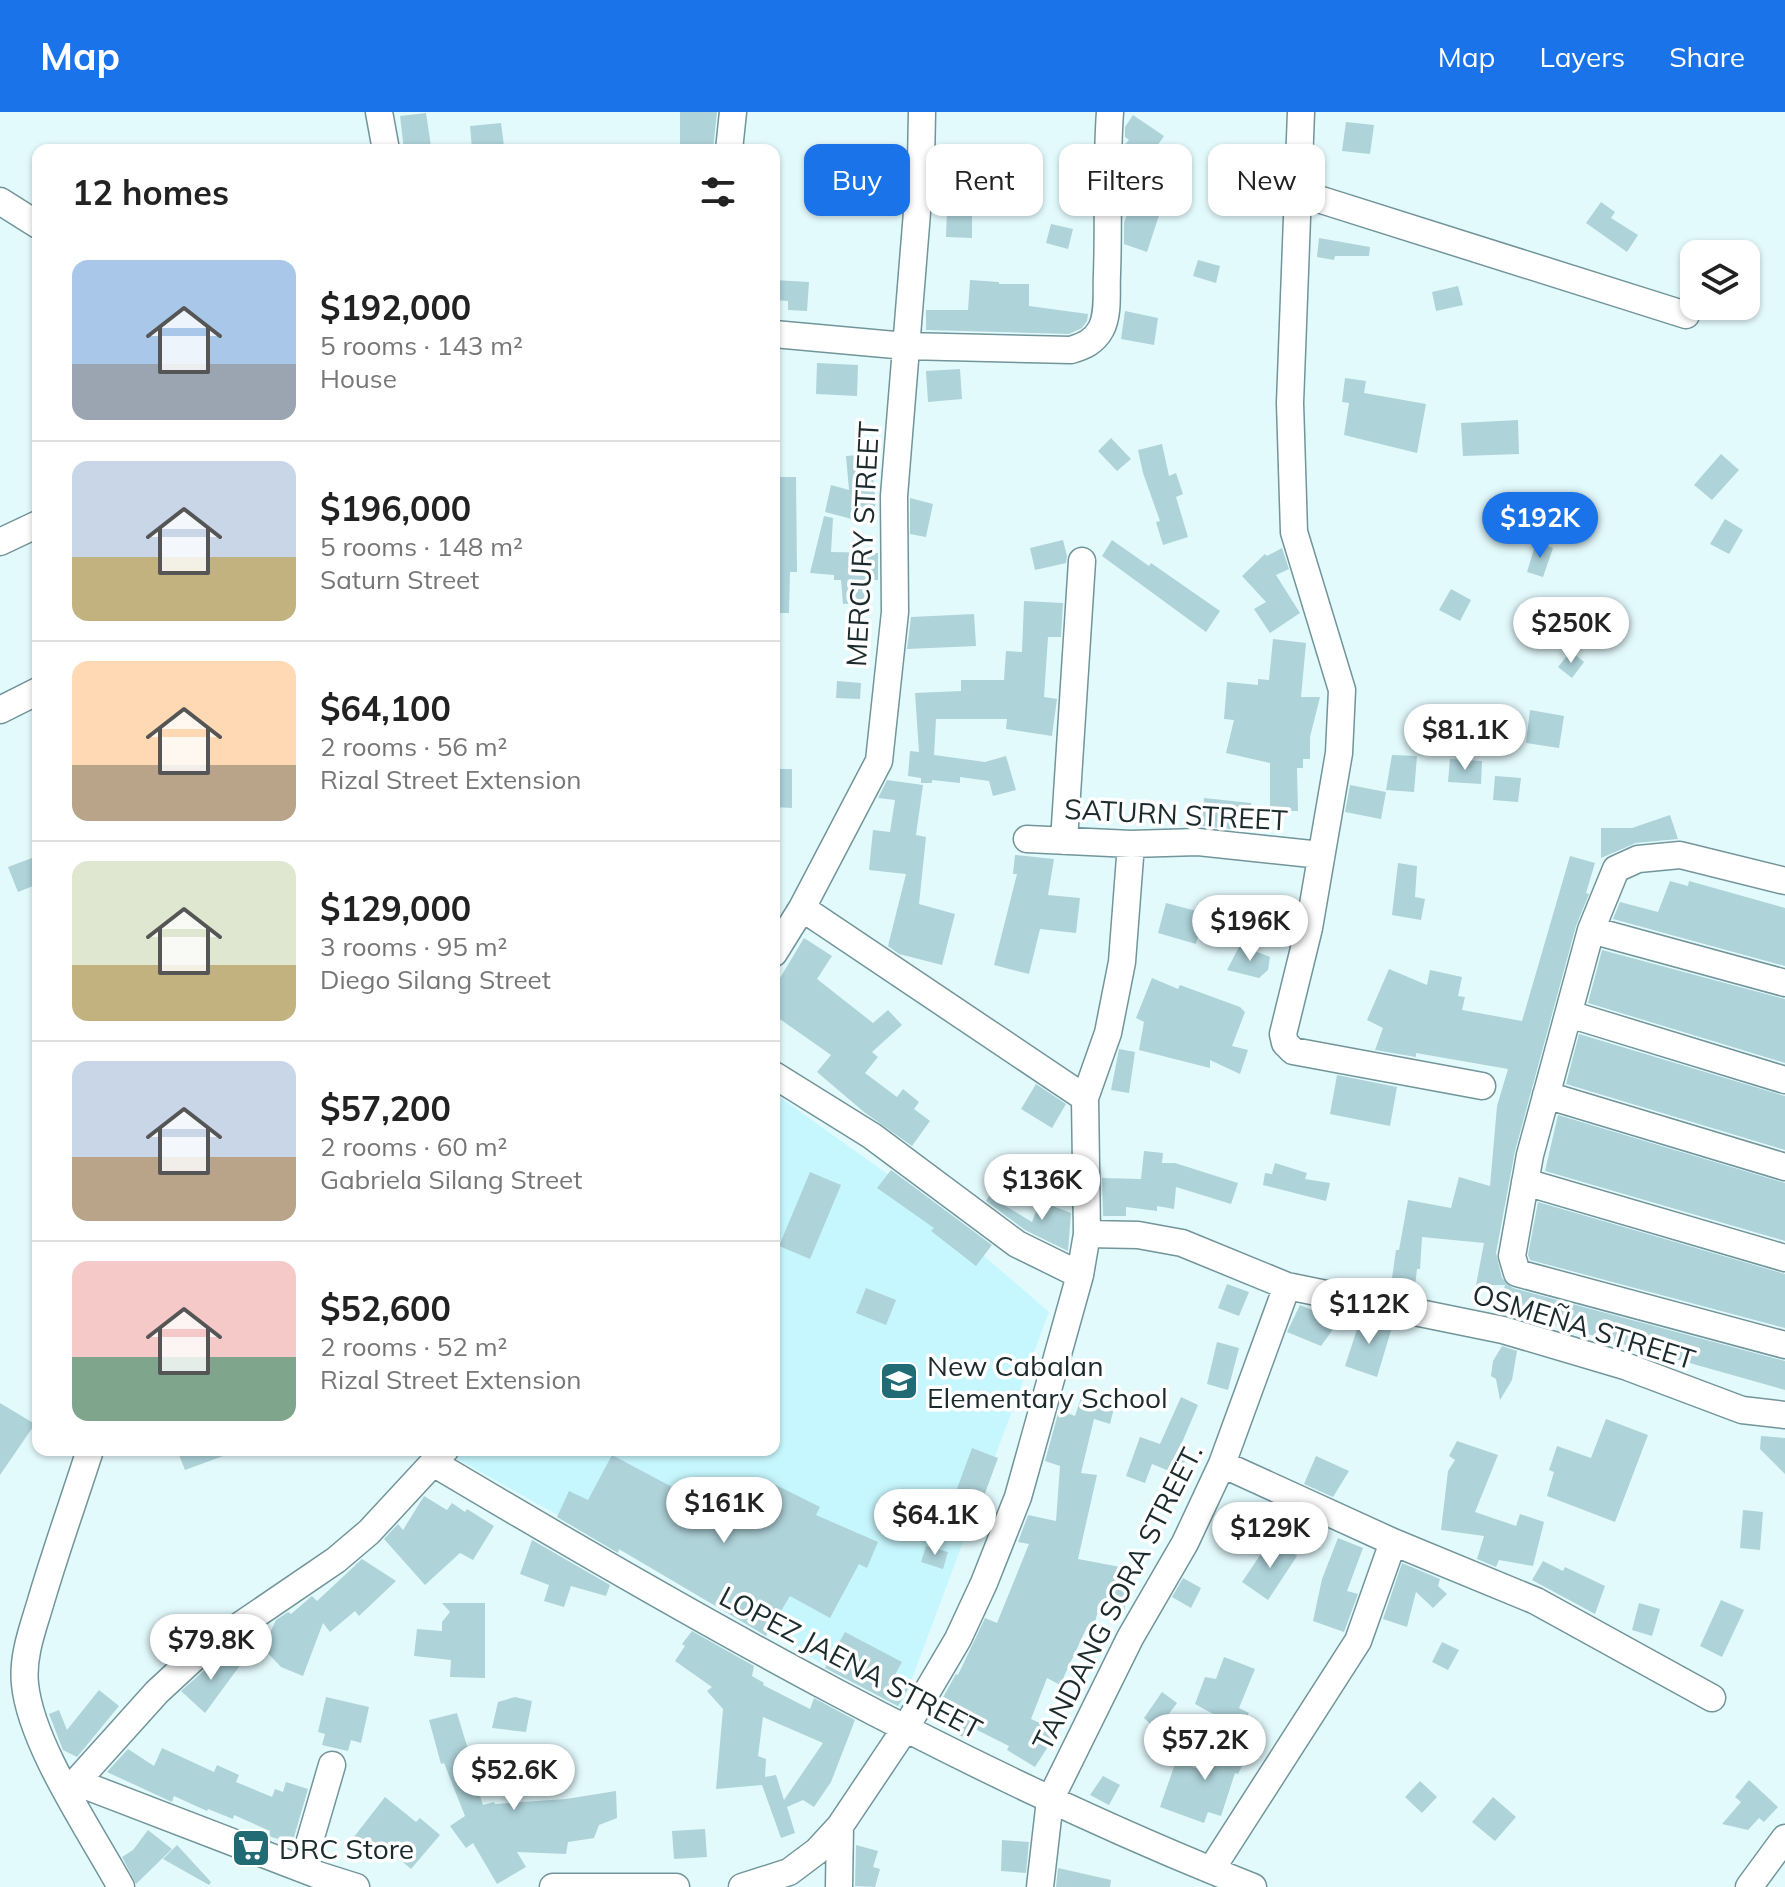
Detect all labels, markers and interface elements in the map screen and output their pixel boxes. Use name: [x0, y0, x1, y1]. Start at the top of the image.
text: Map: [40, 32, 120, 80]
text: Map: [1438, 39, 1495, 74]
text: Layers: [1539, 39, 1625, 74]
text: Share: [1669, 39, 1745, 74]
chip: Buy: [804, 144, 910, 216]
chip: Rent: [926, 144, 1043, 216]
chip: Filters: [1059, 144, 1192, 216]
chip: New: [1208, 144, 1325, 216]
icon: filters: [696, 170, 740, 214]
text: 12 homes: [72, 171, 229, 214]
map controls: [1680, 240, 1760, 320]
button: layers: [1680, 240, 1760, 320]
text: $192,000: [320, 286, 471, 329]
icon: home: [136, 292, 232, 388]
text: 5 rooms · 143 m²: [320, 329, 523, 362]
text: House: [320, 362, 397, 395]
street label: MERCURY STREET: [838, 420, 886, 668]
text: $196,000: [320, 487, 471, 530]
pin: $192K: [1484, 492, 1596, 560]
icon: home: [136, 493, 232, 589]
text: $192K: [1500, 501, 1580, 534]
text: 5 rooms · 148 m²: [320, 530, 523, 563]
text: Saturn Street: [320, 563, 479, 596]
pin: $250K: [1515, 597, 1627, 665]
text: $250K: [1531, 606, 1611, 639]
text: $64,100: [320, 687, 451, 730]
icon: home: [136, 693, 232, 789]
pin: $81.1K: [1400, 704, 1530, 772]
text: $81.1K: [1422, 713, 1508, 746]
text: 2 rooms · 56 m²: [320, 730, 507, 763]
text: Rizal Street Extension: [320, 763, 582, 796]
street label: SATURN STREET: [1063, 791, 1289, 837]
text: $129,000: [320, 887, 471, 930]
icon: home: [136, 893, 232, 989]
pin: $196K: [1194, 895, 1306, 963]
text: $196K: [1210, 904, 1290, 937]
text: 3 rooms · 95 m²: [320, 930, 507, 963]
text: Diego Silang Street: [320, 963, 551, 996]
text: $57,200: [320, 1087, 451, 1130]
icon: home: [136, 1093, 232, 1189]
text: 2 rooms · 60 m²: [320, 1130, 507, 1163]
pin: $136K: [986, 1154, 1098, 1222]
text: Gabriela Silang Street: [320, 1163, 582, 1196]
text: $136K: [1002, 1163, 1082, 1196]
street label: OSMEÑA STREET: [1468, 1275, 1700, 1377]
pin: $112K: [1313, 1278, 1425, 1346]
text: $52,600: [320, 1287, 451, 1330]
text: $112K: [1329, 1287, 1409, 1320]
icon: home: [136, 1293, 232, 1389]
text: 2 rooms · 52 m²: [320, 1330, 507, 1363]
place label: New Cabalan Elementary School: [927, 1348, 1168, 1415]
school or university icon: New Cabalan Elementary School: [878, 1360, 920, 1402]
text: Rizal Street Extension: [320, 1363, 582, 1396]
street label: TANDANG SORA STREET.: [1024, 1438, 1210, 1756]
pin: $161K: [668, 1477, 780, 1545]
text: $161K: [684, 1486, 764, 1519]
pin: $64.1K: [870, 1489, 1000, 1557]
text: $64.1K: [892, 1498, 978, 1531]
pin: $129K: [1214, 1502, 1326, 1570]
text: $129K: [1230, 1511, 1310, 1544]
street label: LOPEZ JAENA STREET: [714, 1578, 988, 1746]
pin: $79.8K: [146, 1614, 276, 1682]
text: $79.8K: [168, 1623, 254, 1656]
pin: $57.2K: [1140, 1714, 1270, 1782]
text: $57.2K: [1162, 1723, 1248, 1756]
pin: $52.6K: [449, 1744, 579, 1812]
text: $52.6K: [471, 1753, 557, 1786]
supermarket icon: DRC Store: [230, 1827, 272, 1869]
place label: DRC Store: [279, 1831, 414, 1866]

